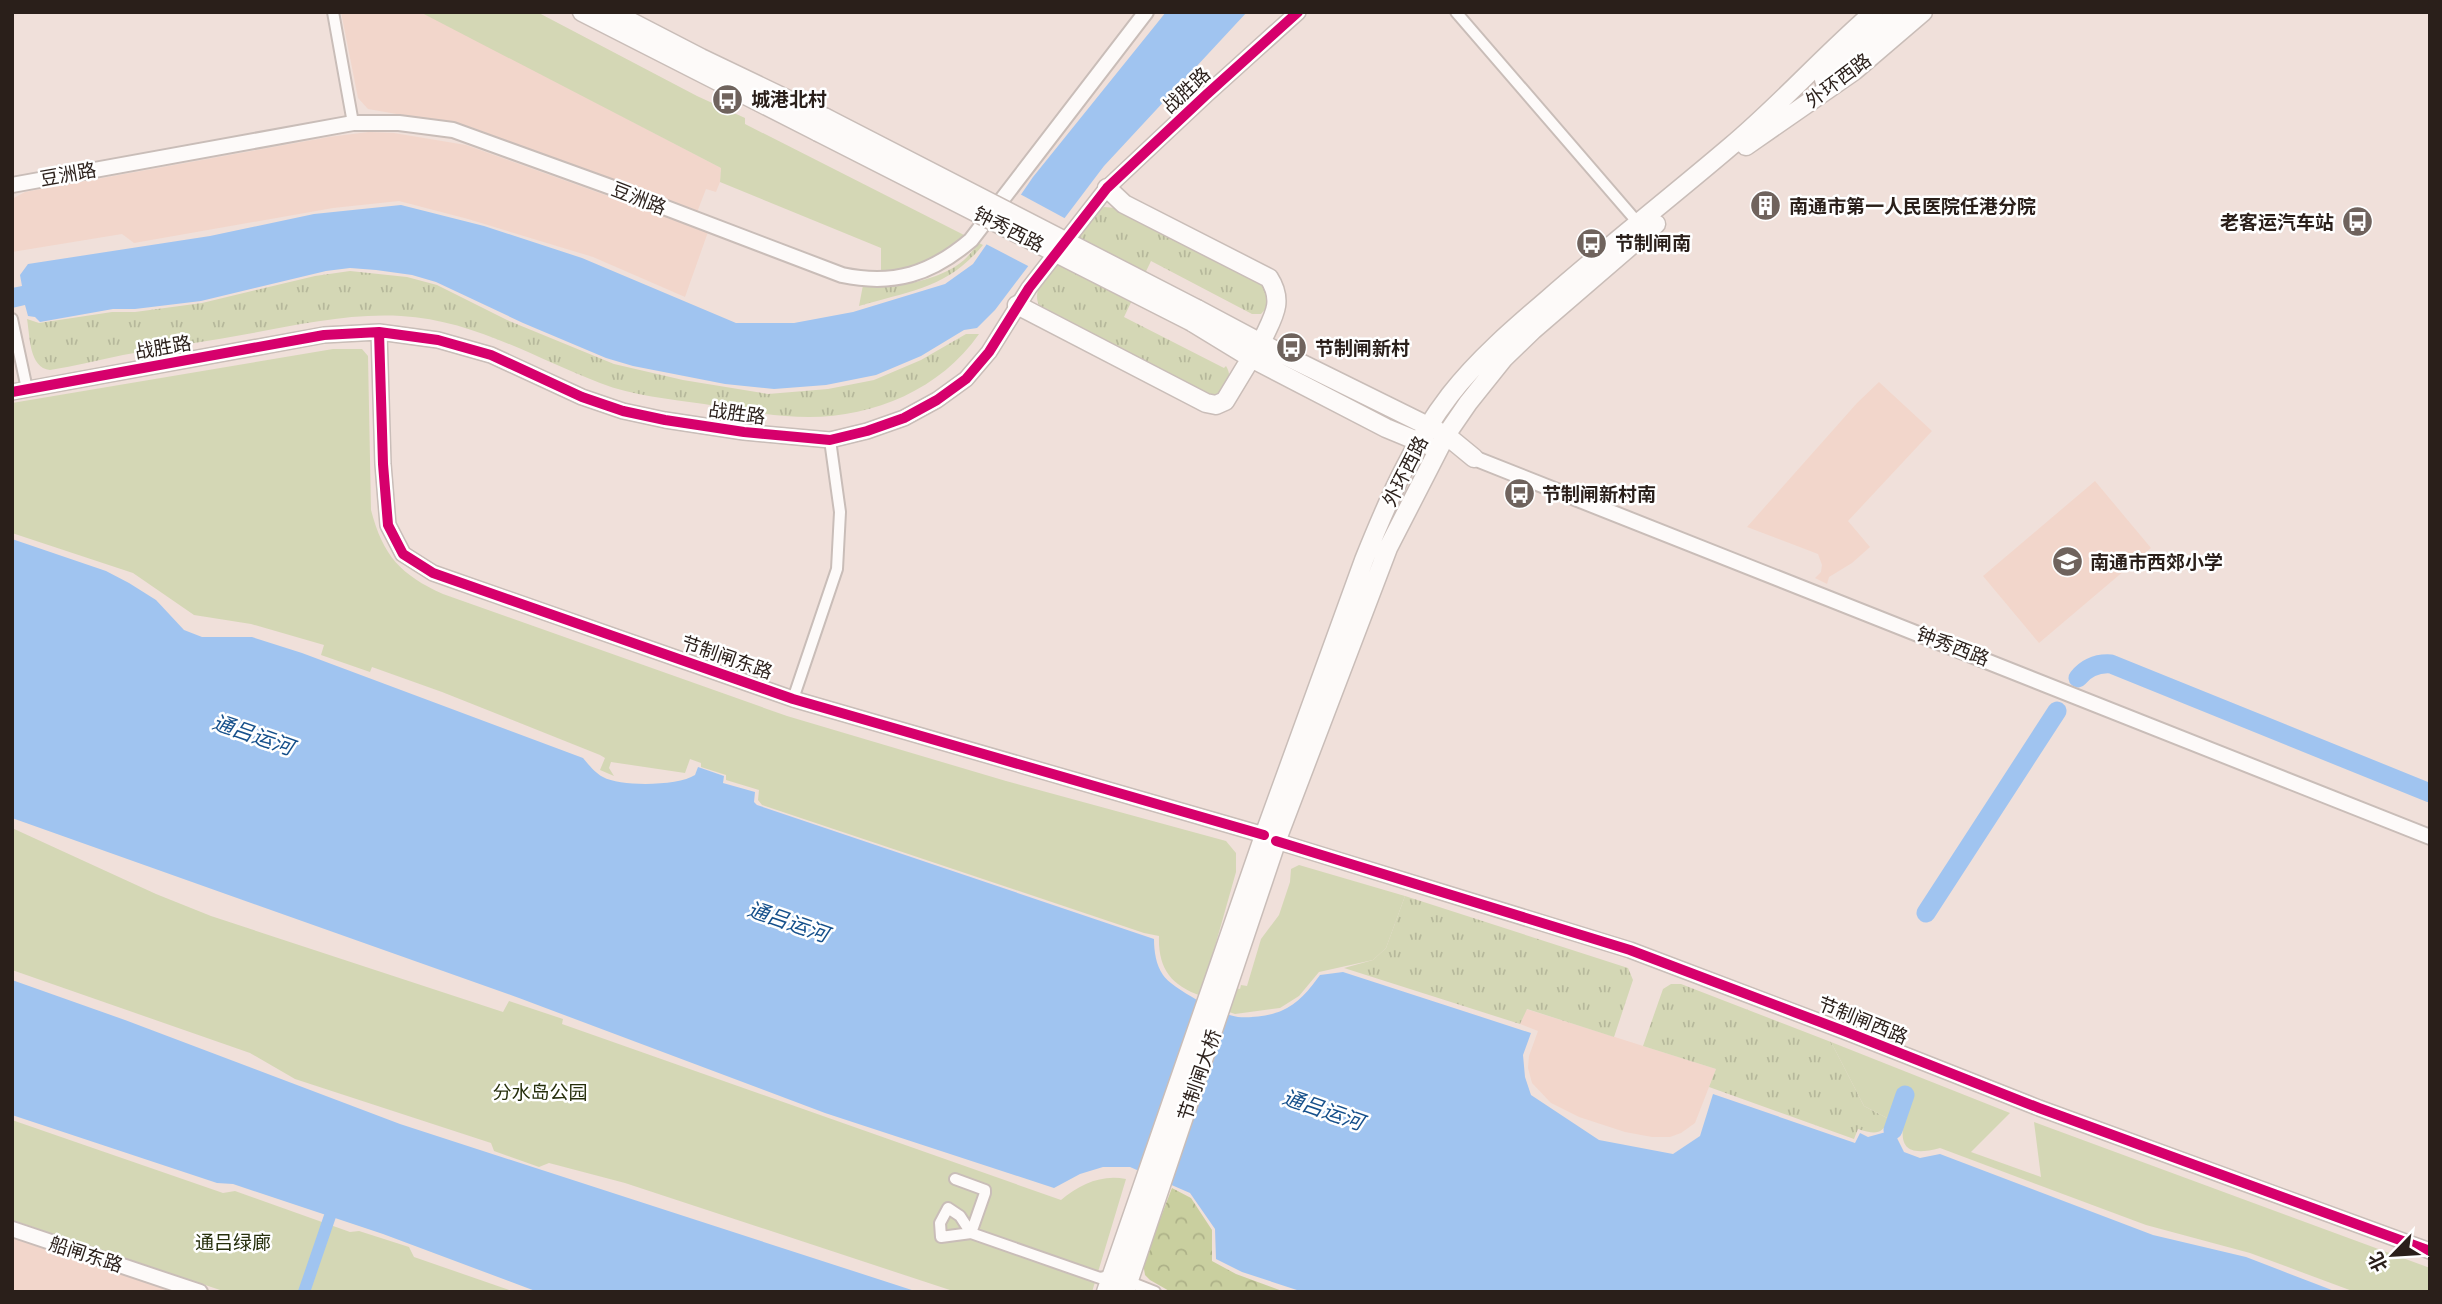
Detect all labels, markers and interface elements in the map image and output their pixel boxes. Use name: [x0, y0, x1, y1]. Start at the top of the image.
street label: 外环西路: [1800, 47, 1876, 113]
street label: 战胜路: [1156, 61, 1216, 119]
bus stop icon: 城港北村: [711, 82, 745, 116]
place label: 城港北村: [751, 86, 827, 112]
street label: 豆洲路: [38, 156, 98, 192]
street label: 豆洲路: [608, 176, 670, 220]
building icon: 南通市第一人民医院任港分院: [1749, 189, 1783, 223]
place label: 南通市第一人民医院任港分院: [1789, 193, 2036, 219]
street label: 钟秀西路: [969, 200, 1049, 258]
bus stop icon: 老客运汽车站: [2340, 205, 2374, 239]
place label: 老客运汽车站: [2220, 209, 2334, 235]
bus stop icon: 节制闸南: [1575, 226, 1609, 260]
place label: 节制闸南: [1615, 230, 1691, 256]
street label: 战胜路: [133, 329, 193, 365]
bus stop icon: 节制闸新村: [1275, 331, 1309, 365]
place label: 节制闸新村: [1315, 335, 1410, 361]
street label: 战胜路: [707, 396, 767, 430]
street label: 外环西路: [1376, 431, 1434, 511]
bus stop icon: 节制闸新村南: [1502, 477, 1536, 511]
place label: 节制闸新村南: [1542, 481, 1656, 507]
school or university icon: 南通市西郊小学: [2050, 545, 2084, 579]
place label: 南通市西郊小学: [2090, 549, 2223, 575]
street label: 钟秀西路: [1913, 620, 1993, 672]
street label: 节制闸东路: [678, 629, 776, 685]
water label: 通吕运河: [209, 707, 301, 762]
water label: 通吕运河: [744, 894, 836, 949]
street label: 节制闸西路: [1814, 990, 1912, 1050]
street label: 节制闸大桥: [1171, 1026, 1227, 1124]
park label: 分水岛公园: [492, 1079, 588, 1105]
water label: 通吕运河: [1279, 1082, 1371, 1137]
north arrow: [2358, 1220, 2428, 1290]
park label: 通吕绿廊: [195, 1229, 271, 1255]
street label: 船闸东路: [46, 1230, 126, 1278]
text: 北: [2362, 1248, 2393, 1276]

